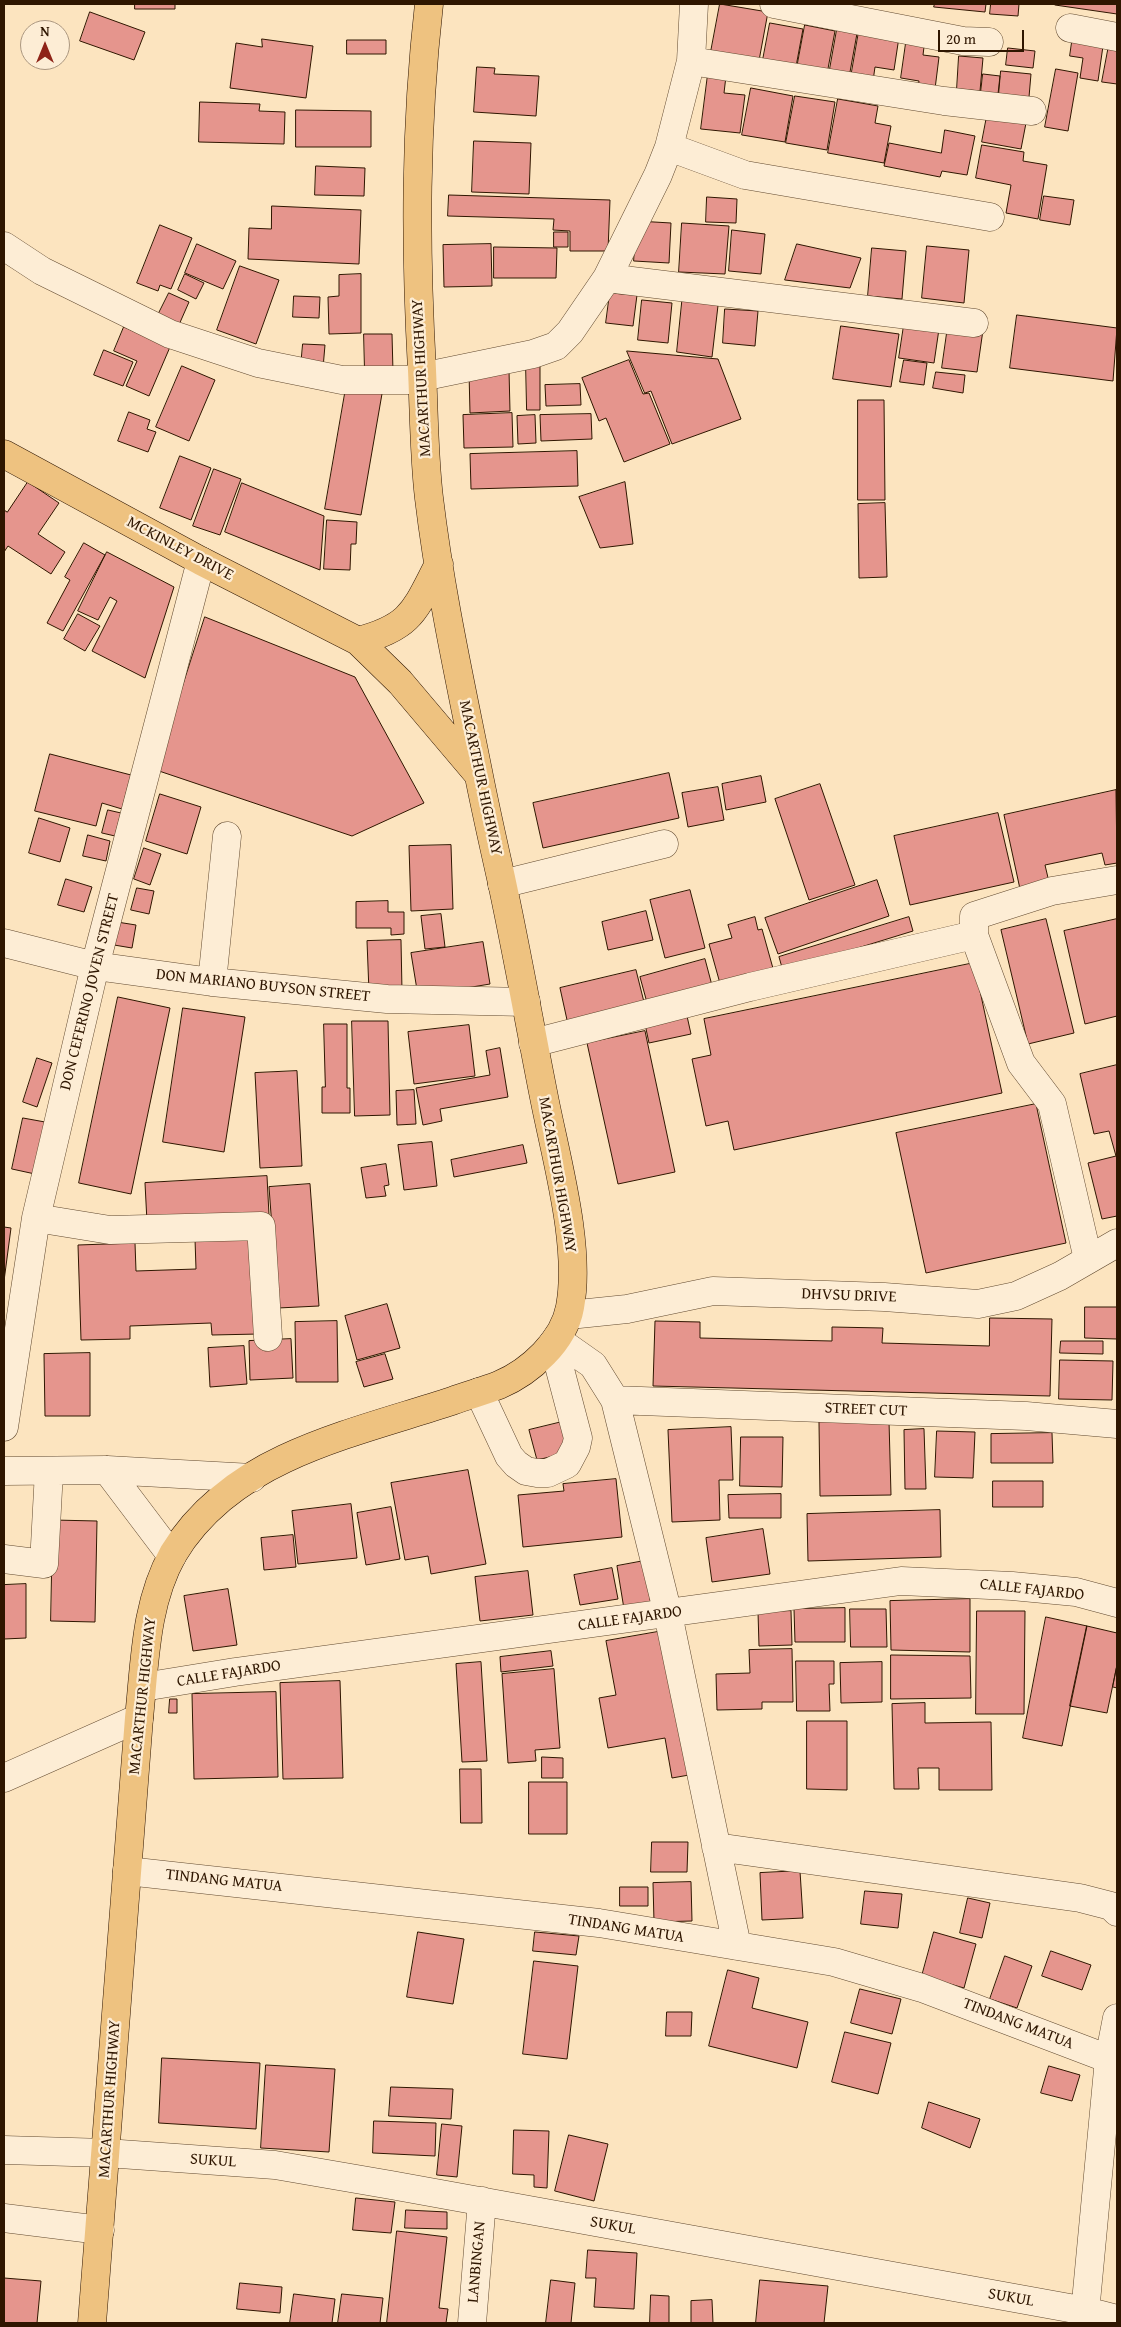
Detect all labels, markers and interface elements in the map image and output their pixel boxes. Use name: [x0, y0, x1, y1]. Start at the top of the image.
north arrow: [20, 20, 70, 70]
scale bar: [941, 20, 1027, 52]
text: N: [40, 21, 50, 41]
text: 20 m: [946, 28, 976, 49]
street label: MACARTHUR HIGHWAY: [408, 299, 436, 457]
street label: MCKINLEY DRIVE: [123, 513, 237, 585]
street label: MACARTHUR HIGHWAY: [454, 699, 506, 857]
street label: DON CEFERINO JOVEN STREET: [56, 892, 124, 1092]
street label: DON MARIANO BUYSON STREET: [155, 965, 371, 1007]
street label: MACARTHUR HIGHWAY: [534, 1095, 580, 1255]
street label: DHVSU DRIVE: [801, 1285, 897, 1307]
street label: STREET CUT: [824, 1399, 908, 1421]
street label: CALLE FAJARDO: [979, 1575, 1085, 1605]
street label: CALLE FAJARDO: [577, 1602, 683, 1636]
street label: MACARTHUR HIGHWAY: [125, 1616, 161, 1776]
street label: CALLE FAJARDO: [176, 1656, 282, 1692]
street label: TINDANG MATUA: [165, 1865, 283, 1897]
street label: TINDANG MATUA: [567, 1910, 685, 1948]
street label: TINDANG MATUA: [960, 1994, 1076, 2054]
street label: MACARTHUR HIGHWAY: [95, 2019, 125, 2179]
street label: SUKUL: [189, 2150, 237, 2172]
street label: SUKUL: [589, 2213, 637, 2239]
street label: LANBINGAN: [464, 2220, 490, 2304]
street label: SUKUL: [987, 2285, 1035, 2311]

